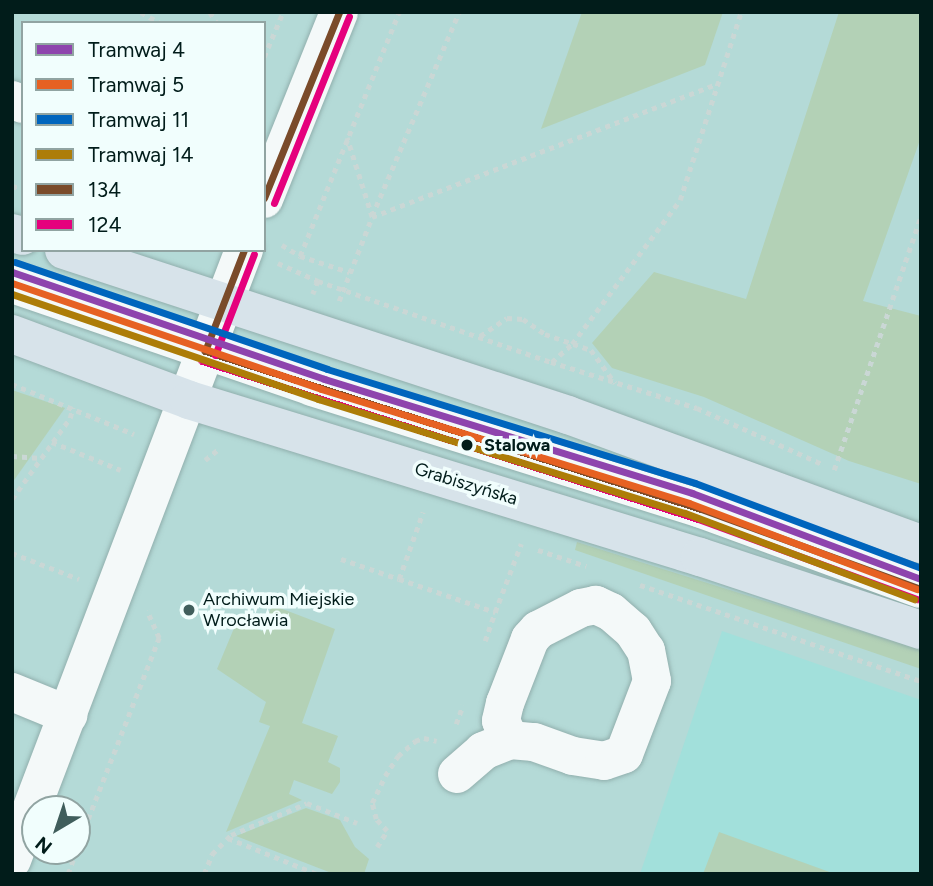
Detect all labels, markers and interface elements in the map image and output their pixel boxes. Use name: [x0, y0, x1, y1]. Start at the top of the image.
legend: [21, 21, 266, 252]
text: Tramwaj 4: [88, 37, 185, 62]
text: Tramwaj 5: [88, 72, 184, 97]
text: Tramwaj 11: [88, 107, 189, 132]
text: Tramwaj 14: [88, 142, 194, 167]
text: 134: [88, 177, 121, 202]
text: 124: [88, 212, 121, 237]
marker: Stalowa: [456, 434, 478, 456]
place label: Stalowa: [484, 434, 550, 456]
street label: Grabiszyńska: [412, 458, 520, 510]
place label: Archiwum Miejskie Wrocławia: [203, 589, 354, 632]
marker: Archiwum Miejskie Wrocławia: [181, 602, 197, 618]
north arrow: [21, 795, 91, 865]
text: N: [31, 832, 57, 859]

